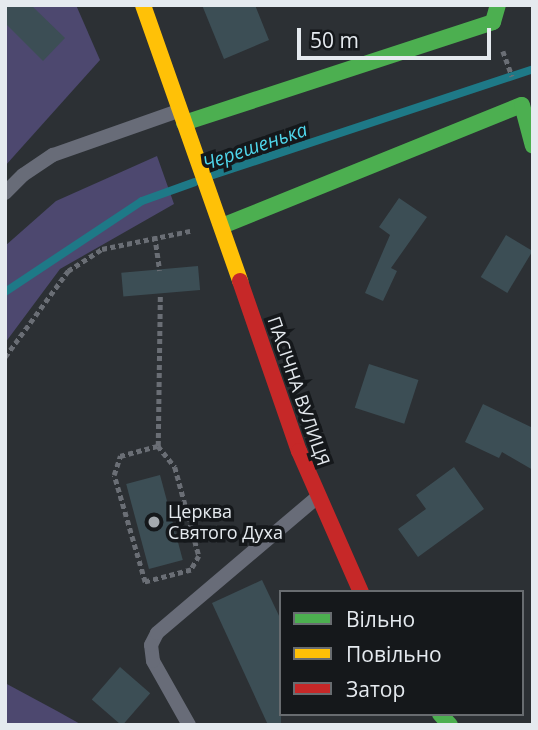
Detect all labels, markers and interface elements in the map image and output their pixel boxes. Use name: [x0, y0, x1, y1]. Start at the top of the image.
scale bar: [300, 14, 494, 58]
text: 50 m: [310, 26, 359, 54]
water label: Черешенька: [200, 118, 310, 176]
street label: ПАСІЧНА ВУЛИЦЯ: [263, 314, 335, 468]
place label: Церква Святого Духа: [168, 501, 283, 544]
marker: Церква Святого Духа: [146, 514, 162, 530]
legend: [279, 590, 524, 716]
text: Вільно: [346, 605, 415, 633]
text: Повільно: [346, 640, 442, 668]
text: Затор: [346, 675, 405, 703]

